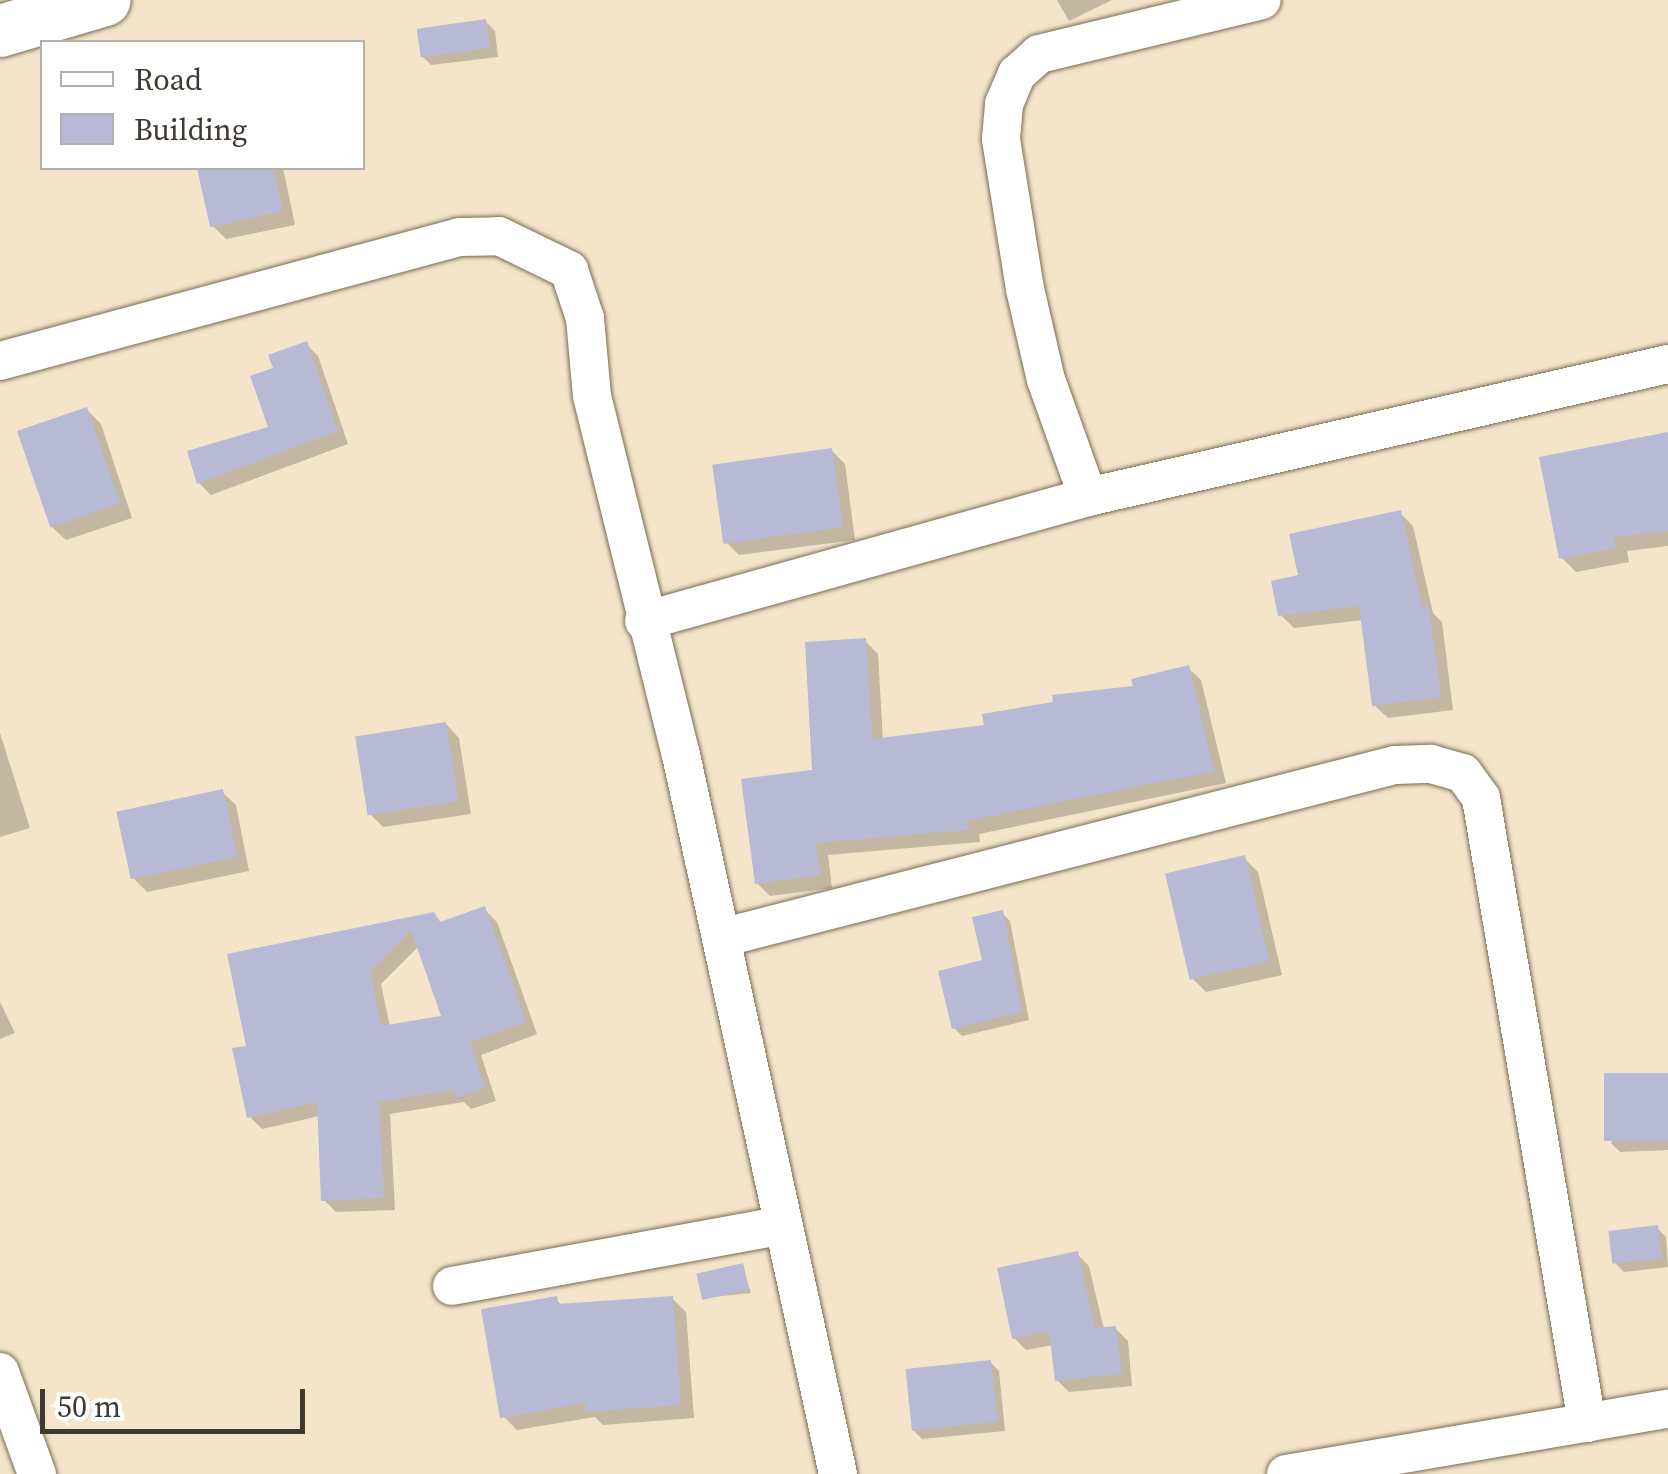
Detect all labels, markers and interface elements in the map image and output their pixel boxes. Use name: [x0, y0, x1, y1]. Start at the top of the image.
legend: [40, 40, 365, 170]
text: Road: [134, 59, 202, 100]
text: Building: [134, 109, 247, 150]
scale bar: [45, 1369, 310, 1431]
text: 50 m: [57, 1386, 121, 1427]

